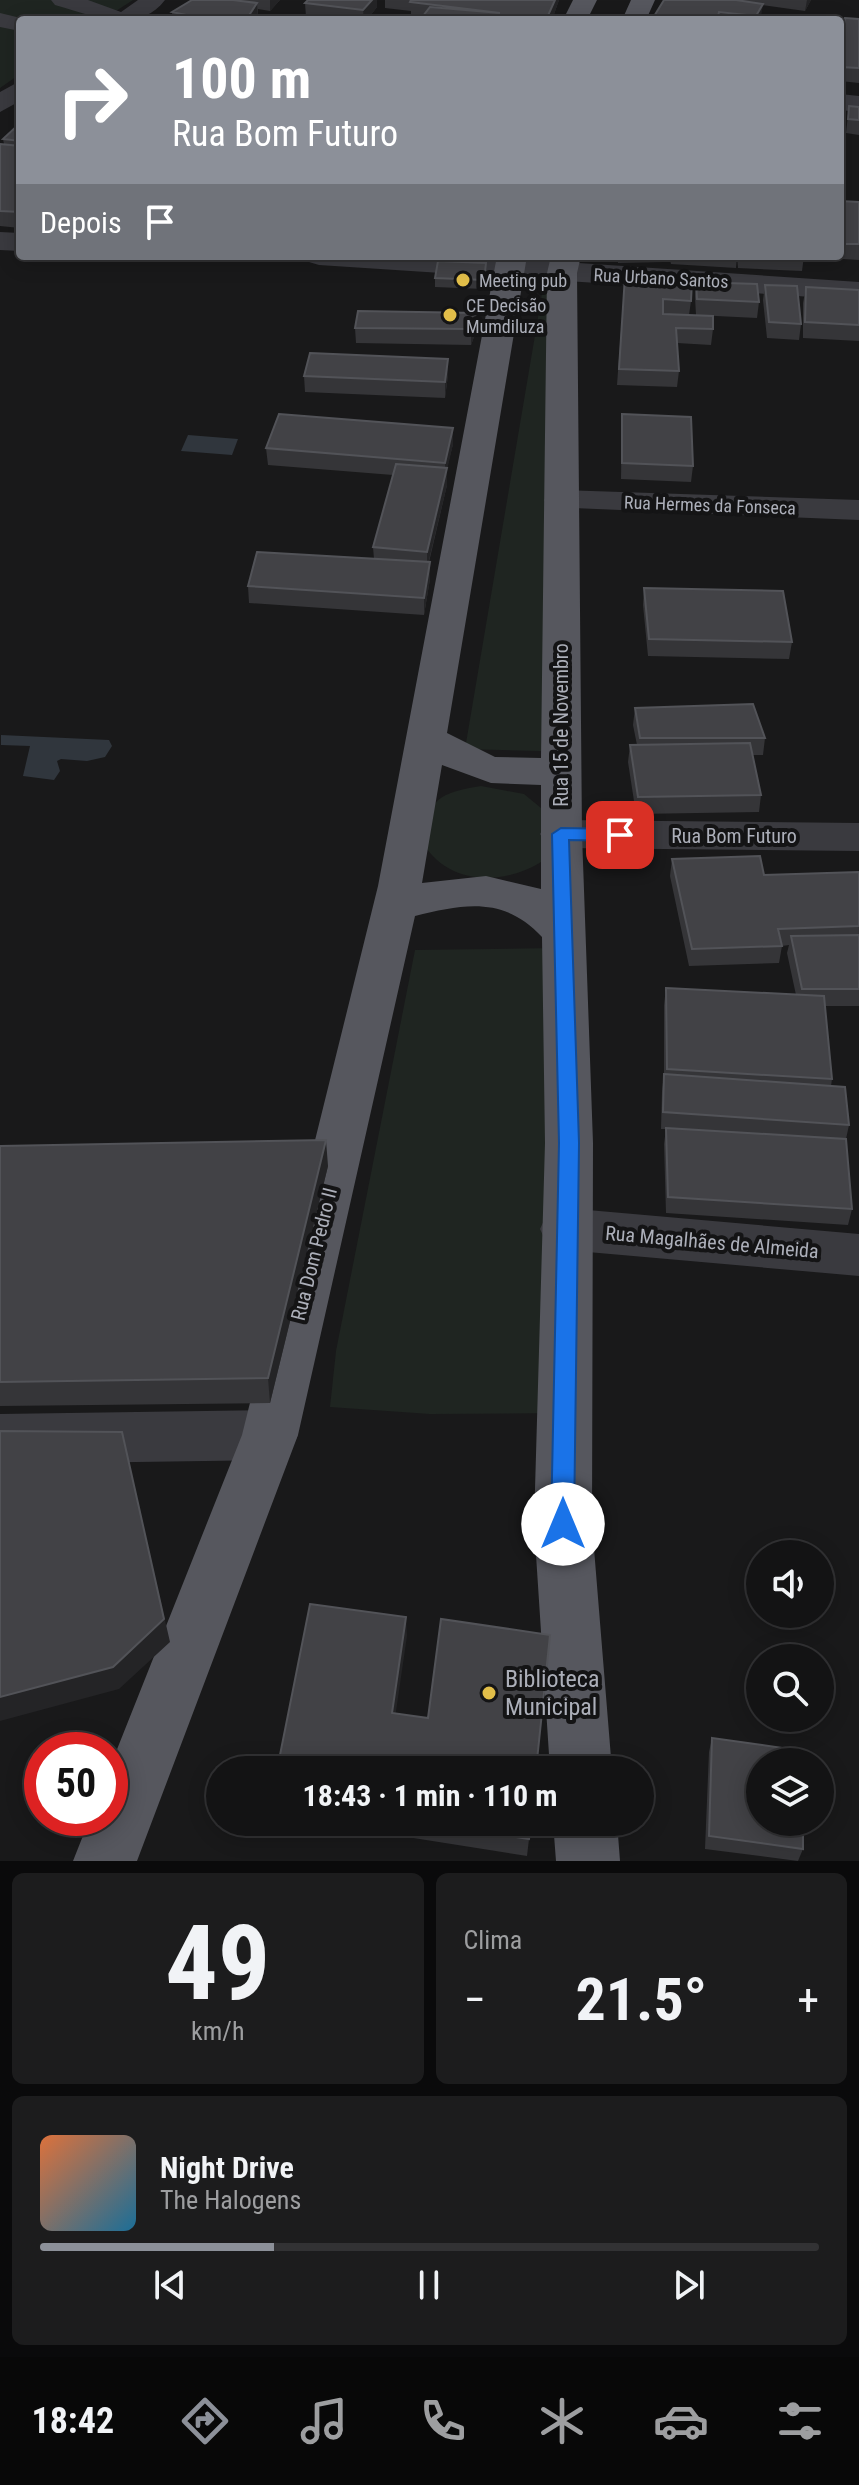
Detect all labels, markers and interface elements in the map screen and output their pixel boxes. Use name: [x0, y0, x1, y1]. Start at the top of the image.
text: 100 m: [172, 46, 311, 112]
icon: right: [40, 48, 144, 152]
text: Rua Bom Futuro: [172, 113, 398, 155]
icon: arrive: [138, 200, 182, 244]
text: Depois: [40, 205, 122, 240]
street label: Rua Urbano Santos: [593, 264, 729, 292]
place label: Meeting pub: [479, 270, 567, 291]
marker: Meeting pub: [454, 271, 472, 289]
place label: CE Decisão Mumdiluza: [466, 295, 546, 337]
marker: CE Decisão Mumdiluza: [441, 306, 459, 324]
street label: Rua Hermes da Fonseca: [624, 492, 796, 518]
street label: Rua 15 de Novembro: [549, 643, 573, 807]
pin: [586, 801, 654, 869]
icon: arrive: [598, 813, 642, 857]
street label: Rua Bom Futuro: [671, 824, 797, 848]
street label: Rua Dom Pedro II: [286, 1185, 342, 1323]
street label: Rua Magalhães de Almeida: [604, 1221, 820, 1263]
position arrow: [521, 1482, 605, 1566]
map controls: [746, 1540, 834, 1836]
button: sound: [746, 1540, 834, 1628]
button: search: [746, 1644, 834, 1732]
place label: Biblioteca Municipal: [505, 1665, 599, 1721]
marker: Biblioteca Municipal: [480, 1684, 498, 1702]
speed limit sign: 50: [24, 1732, 128, 1836]
button: layers: [746, 1748, 834, 1836]
text: 18:43 · 1 min · 110 m: [303, 1778, 557, 1813]
text: 49: [165, 1903, 270, 2024]
text: Clima: [464, 1925, 522, 1955]
text: 21.5°: [575, 1964, 707, 2035]
text: −: [464, 1974, 486, 2026]
text: +: [797, 1974, 819, 2026]
text: km/h: [191, 2016, 245, 2046]
text: Night Drive: [160, 2150, 294, 2185]
text: The Halogens: [160, 2185, 301, 2215]
icon: previous: [148, 2263, 192, 2307]
icon: pause: [407, 2263, 451, 2307]
icon: next: [667, 2263, 711, 2307]
icon: directions: [177, 2393, 233, 2449]
icon: music: [296, 2393, 352, 2449]
icon: phone: [415, 2393, 471, 2449]
icon: climate: [534, 2393, 590, 2449]
icon: car: [653, 2393, 709, 2449]
icon: filters: [772, 2393, 828, 2449]
text: 18:42: [31, 2400, 114, 2442]

